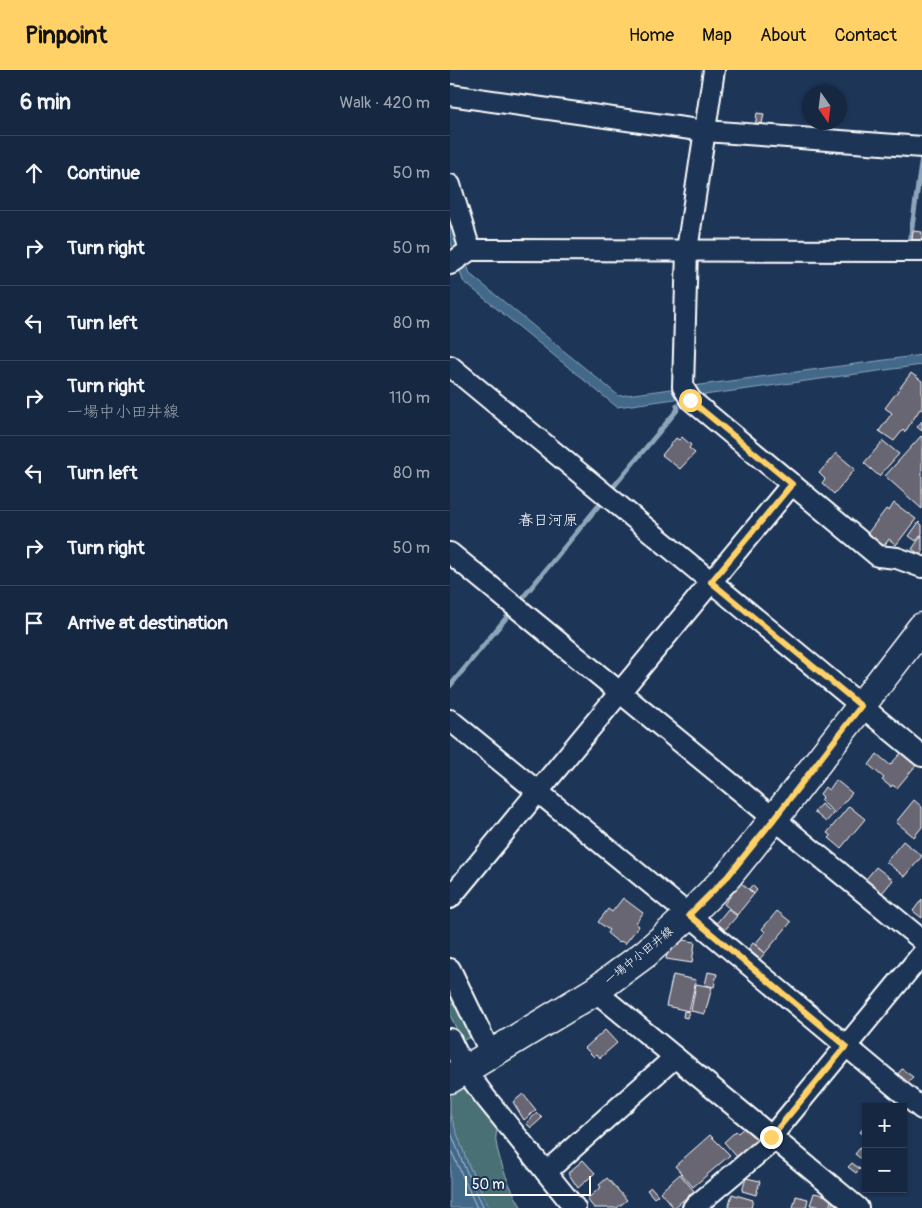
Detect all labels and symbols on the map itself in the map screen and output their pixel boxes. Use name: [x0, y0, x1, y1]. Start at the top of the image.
north arrow: [802, 85, 847, 130]
route start: [679, 389, 702, 412]
district label: 春日河原: [518, 511, 578, 530]
street label: 一場中小田井線: [602, 924, 676, 988]
route end: [760, 1126, 783, 1149]
scale bar: [465, 1173, 591, 1196]

